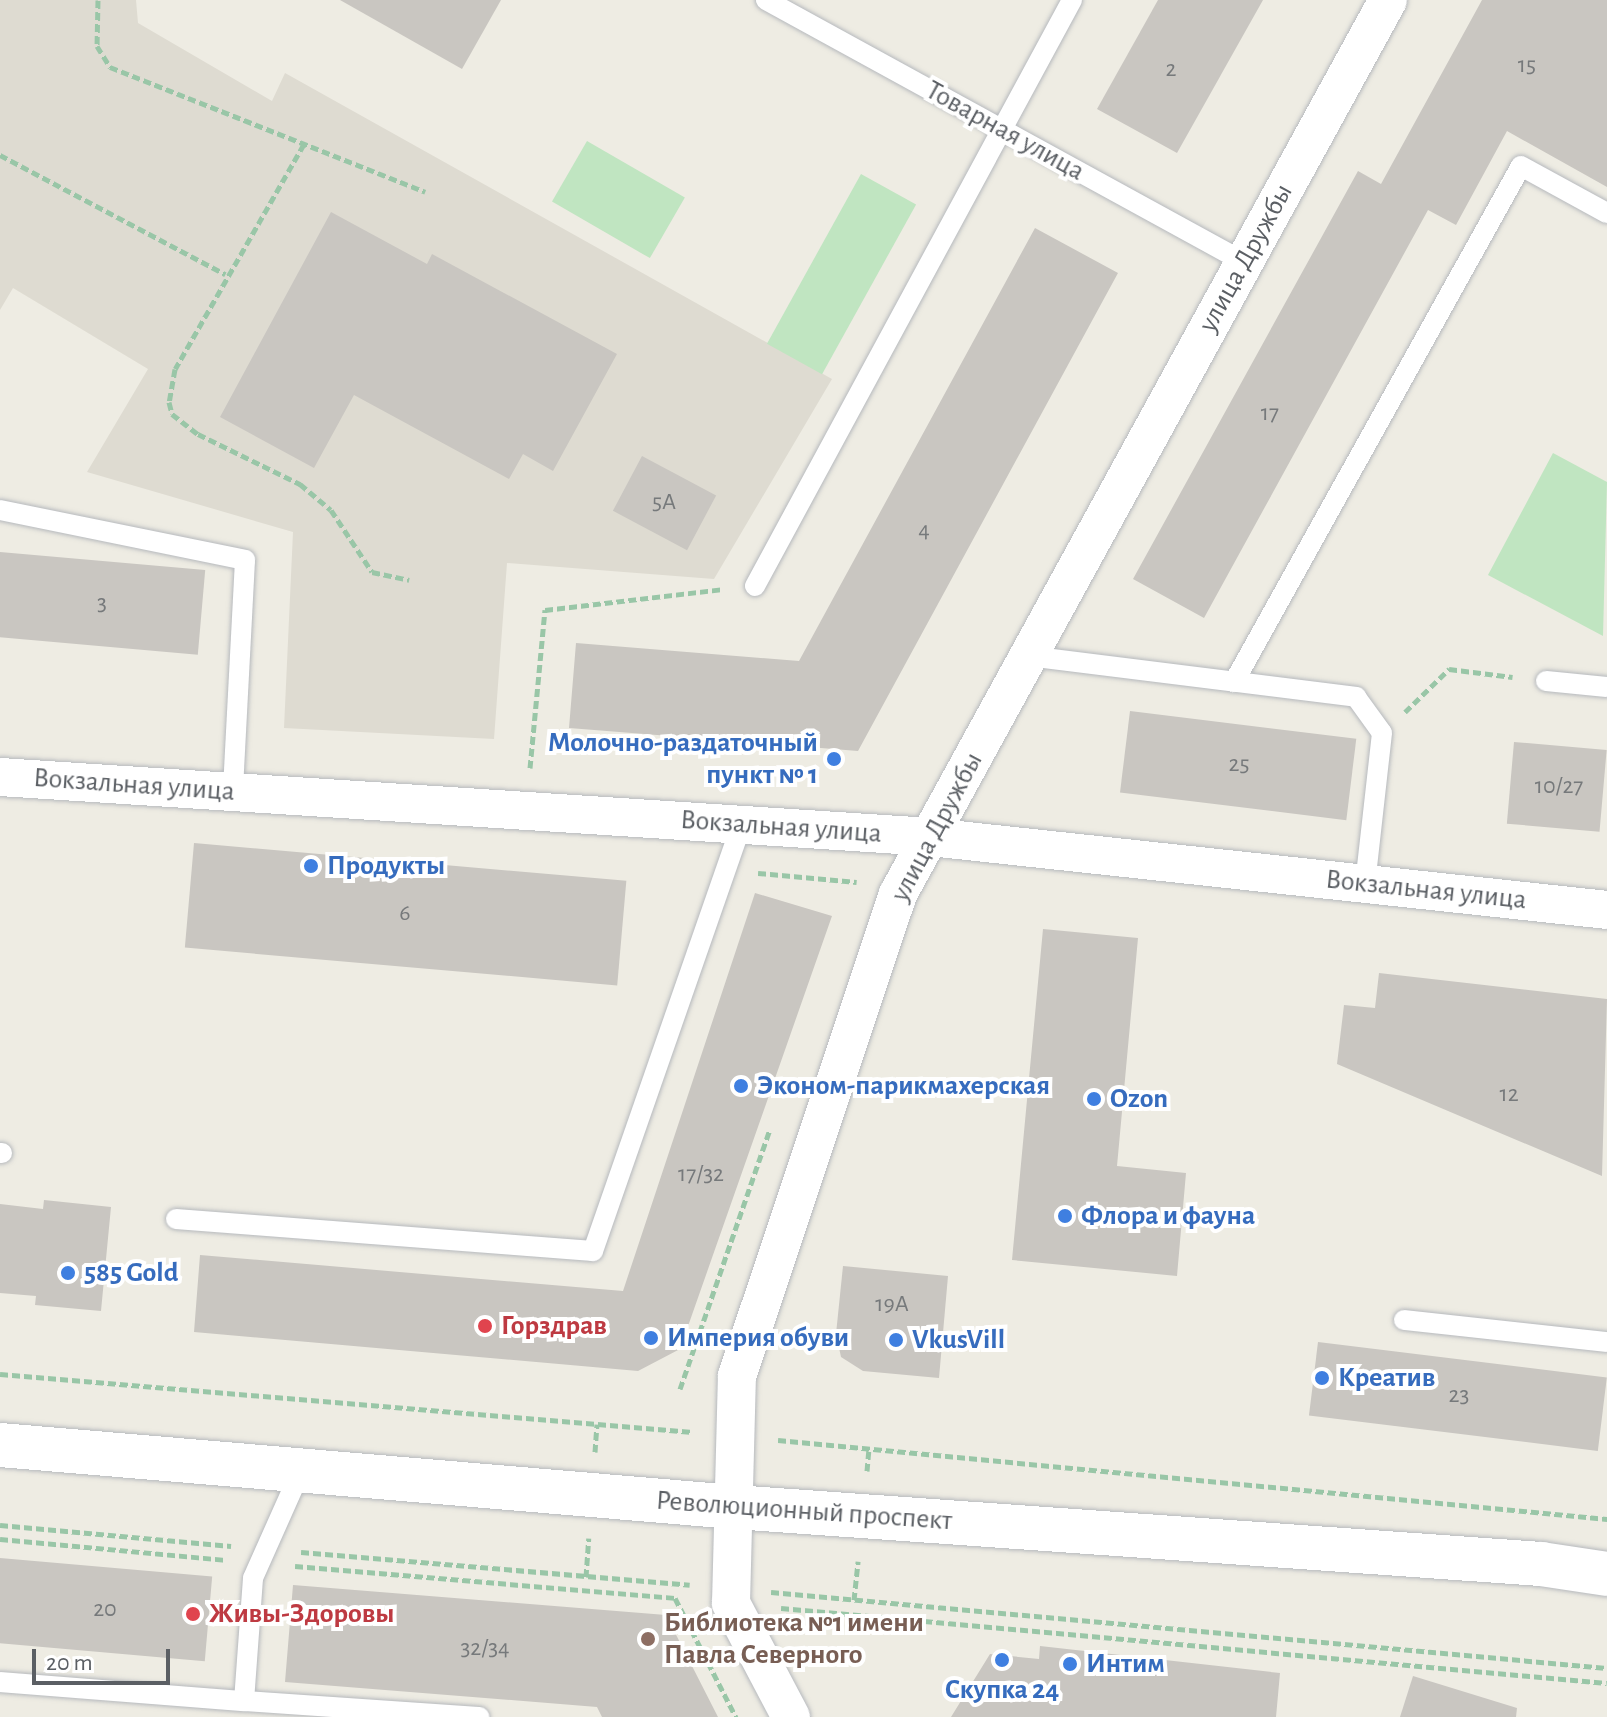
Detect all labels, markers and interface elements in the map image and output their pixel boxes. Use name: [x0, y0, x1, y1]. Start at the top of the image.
house number: 15: [1518, 52, 1536, 80]
house number: 2: [1166, 56, 1176, 84]
street label: Товарная улица: [920, 74, 1090, 188]
street label: улица Дружбы: [1191, 178, 1301, 338]
house number: 17: [1261, 400, 1279, 428]
house number: 5А: [652, 489, 676, 517]
house number: 4: [918, 517, 930, 545]
house number: 3: [97, 590, 107, 618]
place label: Молочно-раздаточный пункт № 1: [548, 726, 818, 792]
street label: улица Дружбы: [884, 747, 990, 907]
marker: Молочно-раздаточный пункт № 1: [825, 750, 843, 768]
house number: 25: [1229, 751, 1249, 779]
street label: Вокзальная улица: [32, 761, 236, 809]
house number: 10/27: [1535, 773, 1583, 801]
street label: Вокзальная улица: [679, 803, 883, 851]
place label: Продукты: [327, 849, 445, 883]
marker: Продукты: [302, 857, 320, 875]
street label: Вокзальная улица: [1324, 863, 1528, 917]
house number: 6: [399, 900, 411, 928]
place label: Эконом-парикмахерская: [757, 1069, 1050, 1103]
marker: Эконом-парикмахерская: [732, 1077, 750, 1095]
house number: 12: [1499, 1081, 1519, 1109]
place label: Ozon: [1110, 1082, 1168, 1116]
marker: Ozon: [1085, 1090, 1103, 1108]
house number: 17/32: [678, 1161, 724, 1189]
place label: Флора и фауна: [1081, 1199, 1255, 1233]
marker: Флора и фауна: [1056, 1207, 1074, 1225]
place label: 585 Gold: [84, 1256, 178, 1290]
marker: 585 Gold: [59, 1264, 77, 1282]
house number: 19А: [875, 1291, 909, 1319]
place label: Горздрав: [501, 1309, 607, 1343]
marker: Горздрав: [476, 1317, 494, 1335]
place label: Империя обуви: [667, 1321, 849, 1355]
place label: VkusVill: [912, 1323, 1005, 1357]
marker: Империя обуви: [642, 1329, 660, 1347]
marker: VkusVill: [887, 1331, 905, 1349]
place label: Креатив: [1338, 1361, 1435, 1395]
marker: Креатив: [1313, 1369, 1331, 1387]
house number: 23: [1449, 1382, 1469, 1410]
street label: Революционный проспект: [655, 1484, 953, 1538]
house number: 20: [93, 1596, 117, 1624]
place label: Живы-Здоровы: [209, 1597, 394, 1631]
marker: Живы-Здоровы: [184, 1605, 202, 1623]
place label: Библиотека №1 имени Павла Северного: [664, 1606, 924, 1672]
marker: Библиотека №1 имени Павла Северного: [639, 1630, 657, 1648]
scale bar: [36, 1633, 174, 1683]
house number: 32/34: [460, 1635, 510, 1663]
place label: Интим: [1086, 1647, 1165, 1681]
text: 20 m: [46, 1651, 93, 1675]
marker: Скупка 24: [993, 1651, 1011, 1669]
marker: Интим: [1061, 1655, 1079, 1673]
place label: Скупка 24: [945, 1673, 1059, 1707]

